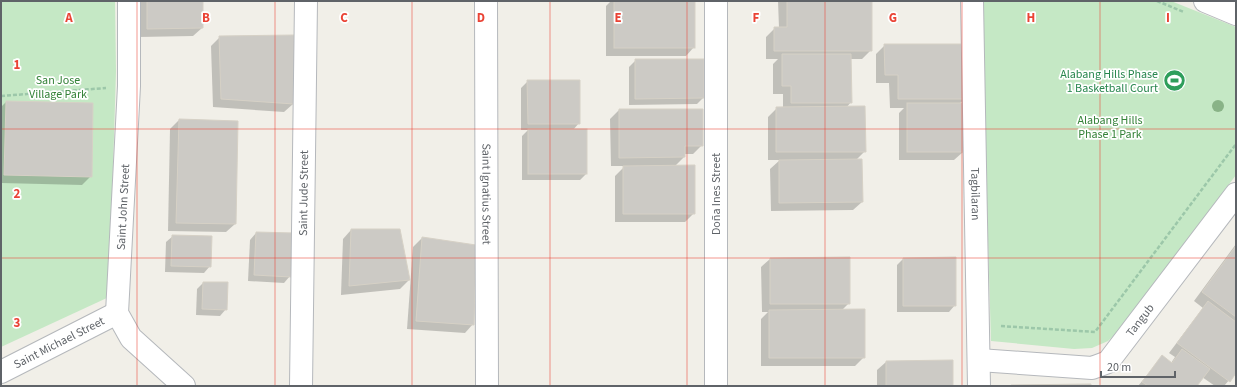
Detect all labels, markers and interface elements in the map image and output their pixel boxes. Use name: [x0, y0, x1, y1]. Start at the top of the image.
text: A: [64, 9, 73, 27]
text: B: [202, 9, 210, 27]
text: C: [340, 9, 348, 27]
text: D: [477, 9, 485, 27]
text: E: [614, 9, 622, 27]
text: F: [753, 9, 760, 27]
text: G: [889, 9, 897, 27]
text: H: [1027, 9, 1035, 27]
text: I: [1166, 9, 1170, 27]
text: 1: [14, 56, 21, 74]
place label: Alabang Hills Phase 1 Basketball Court: [1060, 66, 1158, 97]
sports icon: Alabang Hills Phase 1 Basketball Court: [1161, 68, 1187, 94]
park label: San Jose Village Park: [29, 72, 87, 103]
park label: Alabang Hills Phase 1 Park: [1077, 112, 1143, 143]
street label: Saint Ignatius Street: [477, 143, 495, 245]
street label: Saint Jude Street: [295, 150, 313, 236]
street label: Doña Ines Street: [708, 153, 725, 235]
street label: Saint John Street: [113, 164, 134, 251]
street label: Tagbilaran: [966, 167, 984, 221]
text: 2: [14, 185, 21, 203]
street label: Tangub: [1122, 300, 1159, 340]
street label: Saint Michael Street: [11, 313, 107, 373]
text: 3: [14, 314, 21, 332]
scale bar: [1101, 353, 1175, 379]
text: 20 m: [1107, 359, 1131, 376]

